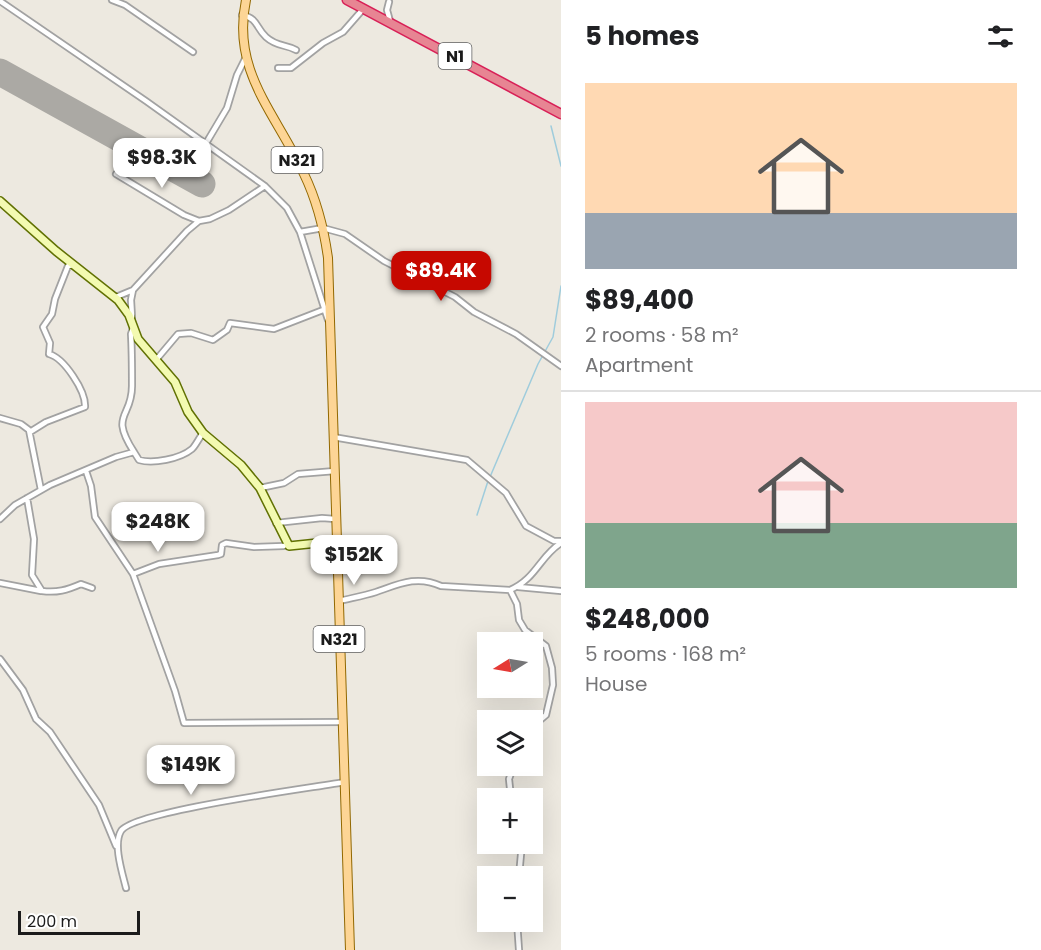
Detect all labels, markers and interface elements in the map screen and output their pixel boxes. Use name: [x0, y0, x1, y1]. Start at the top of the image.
text: 5 homes: [585, 18, 700, 54]
icon: filters: [984, 20, 1017, 53]
road number: N1: [438, 43, 472, 69]
icon: home: [747, 122, 855, 230]
pin: $98.3K: [113, 138, 211, 189]
text: $98.3K: [127, 143, 197, 171]
road number: N321: [272, 147, 322, 173]
pin: $89.4K: [392, 251, 490, 302]
text: $89.4K: [405, 256, 477, 284]
text: $89,400: [585, 282, 694, 318]
text: 2 rooms · 58 m²: [585, 321, 739, 349]
text: Apartment: [585, 351, 693, 379]
icon: home: [747, 441, 855, 549]
pin: $248K: [116, 502, 200, 553]
text: $248K: [125, 507, 191, 535]
pin: $152K: [312, 535, 396, 586]
text: $152K: [324, 540, 384, 568]
text: $248,000: [585, 601, 710, 637]
road number: N321: [314, 626, 364, 652]
north arrow: [477, 632, 543, 698]
map controls: [477, 632, 543, 932]
text: 5 rooms · 168 m²: [585, 640, 746, 668]
text: House: [585, 670, 647, 698]
button: layers: [477, 710, 543, 776]
pin: $149K: [149, 745, 233, 796]
text: $149K: [161, 750, 221, 778]
button: +: [477, 788, 543, 854]
button: −: [477, 866, 543, 932]
scale bar: [18, 908, 140, 936]
text: 200 m: [27, 910, 77, 933]

